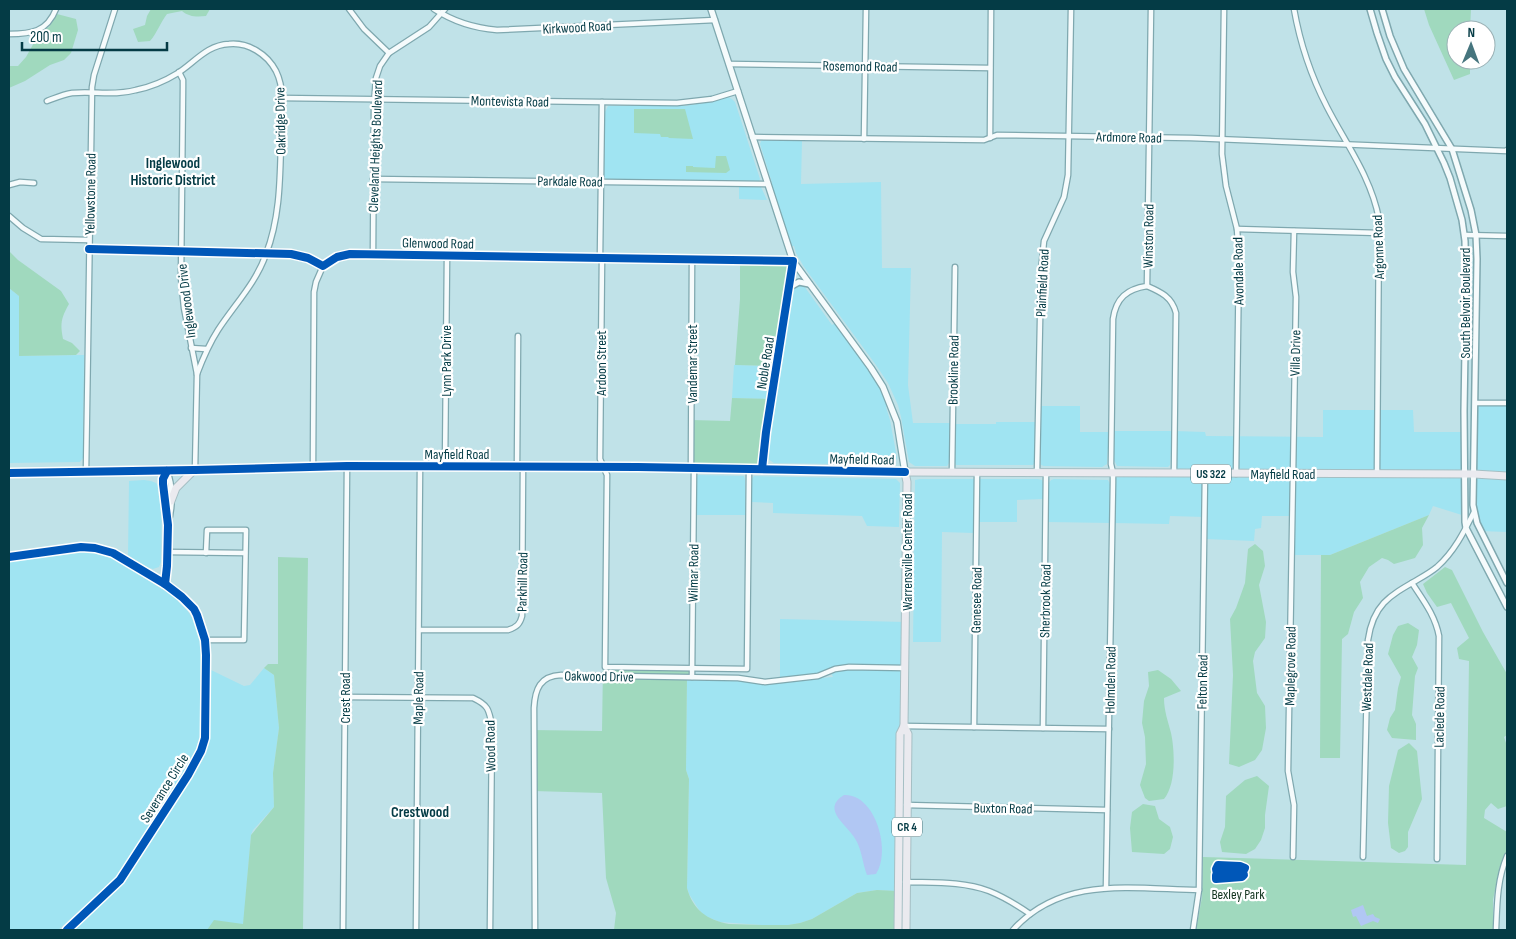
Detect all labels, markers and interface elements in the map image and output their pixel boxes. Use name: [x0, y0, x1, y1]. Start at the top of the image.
street label: Kirkwood Road: [542, 17, 612, 38]
scale bar: [22, 20, 168, 52]
north arrow: [1446, 20, 1496, 70]
text: N: [1467, 24, 1475, 41]
text: 200 m: [30, 28, 62, 47]
street label: Rosemond Road: [822, 57, 898, 76]
street label: Cleveland Heights Boulevard: [365, 79, 386, 213]
street label: Oakridge Drive: [271, 87, 290, 155]
street label: Montevista Road: [471, 92, 549, 111]
street label: Ardmore Road: [1095, 128, 1162, 147]
street label: Yellowstone Road: [81, 153, 100, 235]
district label: Inglewood Historic District: [131, 154, 216, 190]
street label: Parkdale Road: [537, 172, 603, 191]
street label: Winston Road: [1139, 204, 1158, 268]
street label: Argonne Road: [1369, 214, 1388, 280]
street label: Glenwood Road: [402, 234, 474, 253]
street label: Avondale Road: [1229, 237, 1248, 306]
street label: South Belvoir Boulevard: [1457, 247, 1474, 358]
street label: Plainfield Road: [1032, 248, 1053, 318]
street label: Inglewood Drive: [174, 263, 199, 339]
street label: Lynn Park Drive: [438, 325, 455, 397]
street label: Vandemar Street: [684, 325, 701, 403]
street label: Ardoon Street: [593, 330, 610, 397]
street label: Villa Drive: [1287, 330, 1304, 376]
street label: Brookline Road: [944, 335, 963, 405]
street label: Noble Road: [753, 336, 778, 390]
street label: Mayfield Road: [425, 446, 490, 463]
street label: Mayfield Road: [829, 450, 895, 469]
road number: US 322: [1191, 464, 1231, 484]
street label: Mayfield Road: [1251, 466, 1316, 483]
street label: Warrensville Center Road: [899, 493, 916, 611]
street label: Wilmar Road: [684, 544, 703, 602]
street label: Parkhill Road: [513, 552, 532, 612]
street label: Sherbrook Road: [1036, 564, 1055, 638]
street label: Genesee Road: [967, 567, 986, 633]
street label: Maplegrove Road: [1281, 626, 1300, 706]
street label: Westdale Road: [1358, 642, 1377, 712]
street label: Holmden Road: [1101, 646, 1120, 714]
street label: Felton Road: [1194, 654, 1211, 710]
street label: Oakwood Drive: [564, 667, 634, 686]
street label: Maple Road: [410, 671, 427, 725]
street label: Crest Road: [337, 672, 354, 724]
street label: Laclede Road: [1430, 686, 1449, 748]
street label: Wood Road: [482, 720, 499, 772]
street label: Severance Circle: [137, 751, 192, 826]
street label: Buxton Road: [973, 799, 1033, 818]
district label: Crestwood: [391, 803, 449, 822]
road number: CR 4: [892, 818, 922, 836]
park label: Bexley Park: [1211, 886, 1265, 903]

